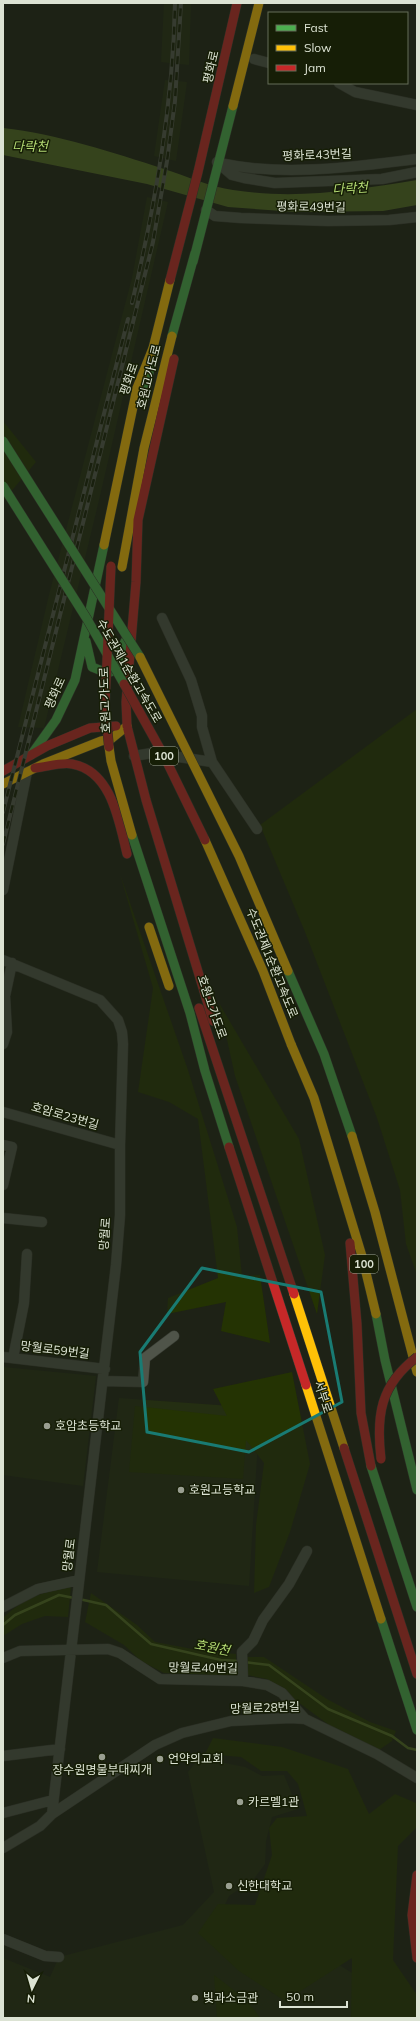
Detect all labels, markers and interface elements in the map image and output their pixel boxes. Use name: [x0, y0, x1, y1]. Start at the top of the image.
legend: [268, 12, 408, 84]
text: Fast: [304, 20, 328, 35]
text: Slow: [304, 40, 332, 55]
street label: 평화로: [199, 49, 222, 85]
text: Jam: [304, 60, 326, 75]
water label: 다락천: [12, 138, 49, 154]
street label: 평화로43번길: [282, 146, 352, 163]
water label: 다락천: [332, 179, 369, 197]
street label: 평화로49번길: [276, 198, 346, 215]
street label: 호원고가도로: [133, 343, 164, 411]
street label: 평화로: [116, 361, 141, 397]
street label: 수도권제1순환고속도로: [94, 616, 165, 725]
street label: 호원고가도로: [96, 667, 113, 733]
street label: 평화로: [41, 675, 68, 711]
road number: 100: [150, 747, 178, 765]
street label: 수도권제1순환고속도로: [243, 905, 301, 1020]
street label: 호원고가도로: [195, 973, 230, 1041]
street label: 호암로23번길: [30, 1099, 101, 1132]
street label: 망월로: [96, 1217, 113, 1251]
road number: 100: [350, 1255, 378, 1273]
street label: 망월로59번길: [20, 1338, 91, 1361]
street label: 서부로: [311, 1379, 336, 1415]
place label: 호암초등학교: [55, 1418, 121, 1433]
marker: 호암초등학교: [42, 1421, 52, 1431]
place label: 호원고등학교: [189, 1482, 255, 1497]
marker: 호원고등학교: [176, 1485, 186, 1495]
street label: 망월로: [59, 1538, 78, 1572]
water label: 호원천: [193, 1636, 232, 1658]
street label: 망월로40번길: [168, 1659, 238, 1676]
street label: 망월로28번길: [230, 1699, 300, 1716]
place label: 언약의교회: [168, 1751, 223, 1766]
marker: 장수원명물부대찌개: [97, 1752, 107, 1762]
marker: 언약의교회: [155, 1754, 165, 1764]
place label: 장수원명물부대찌개: [52, 1762, 152, 1777]
place label: 카르멜1관: [248, 1794, 299, 1809]
marker: 카르멜1관: [235, 1797, 245, 1807]
place label: 신한대학교: [237, 1878, 292, 1893]
marker: 신한대학교: [224, 1881, 234, 1891]
north arrow: [12, 1969, 52, 2009]
scale bar: [280, 1983, 347, 2009]
text: 50 m: [286, 1989, 314, 2004]
place label: 빛과소금관: [203, 1990, 258, 2005]
text: N: [26, 1992, 36, 2006]
marker: 빛과소금관: [190, 1993, 200, 2003]

